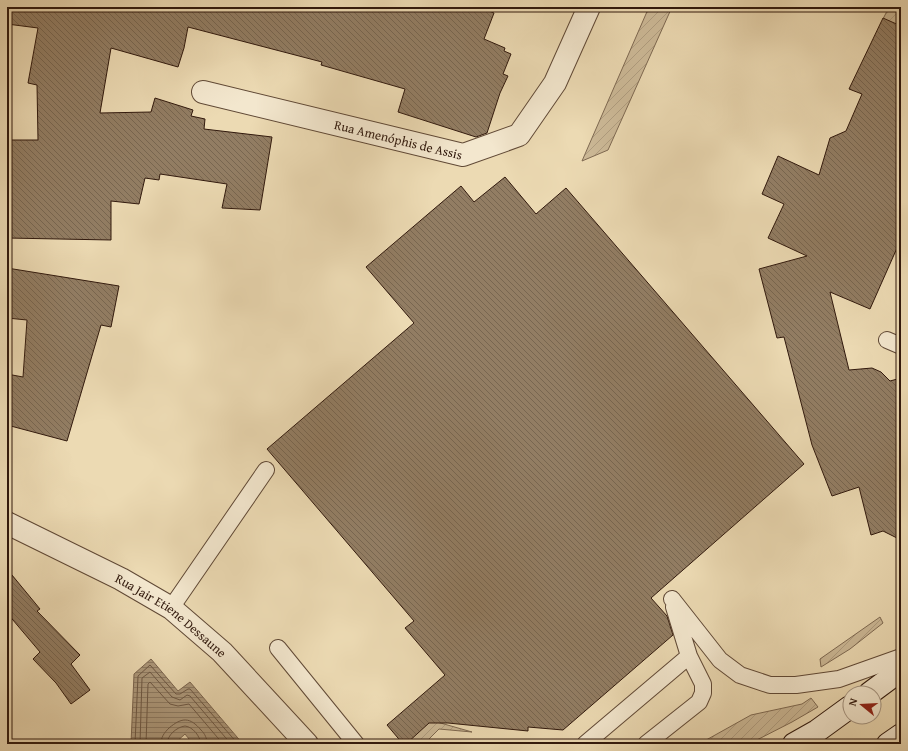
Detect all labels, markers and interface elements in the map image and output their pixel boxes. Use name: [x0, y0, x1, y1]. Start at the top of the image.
street label: Rua Amenóphis de Assis: [332, 115, 464, 164]
street label: Rua Jair Etiene Dessaune: [112, 568, 232, 661]
north arrow: [842, 685, 882, 725]
text: N: [844, 695, 861, 708]

